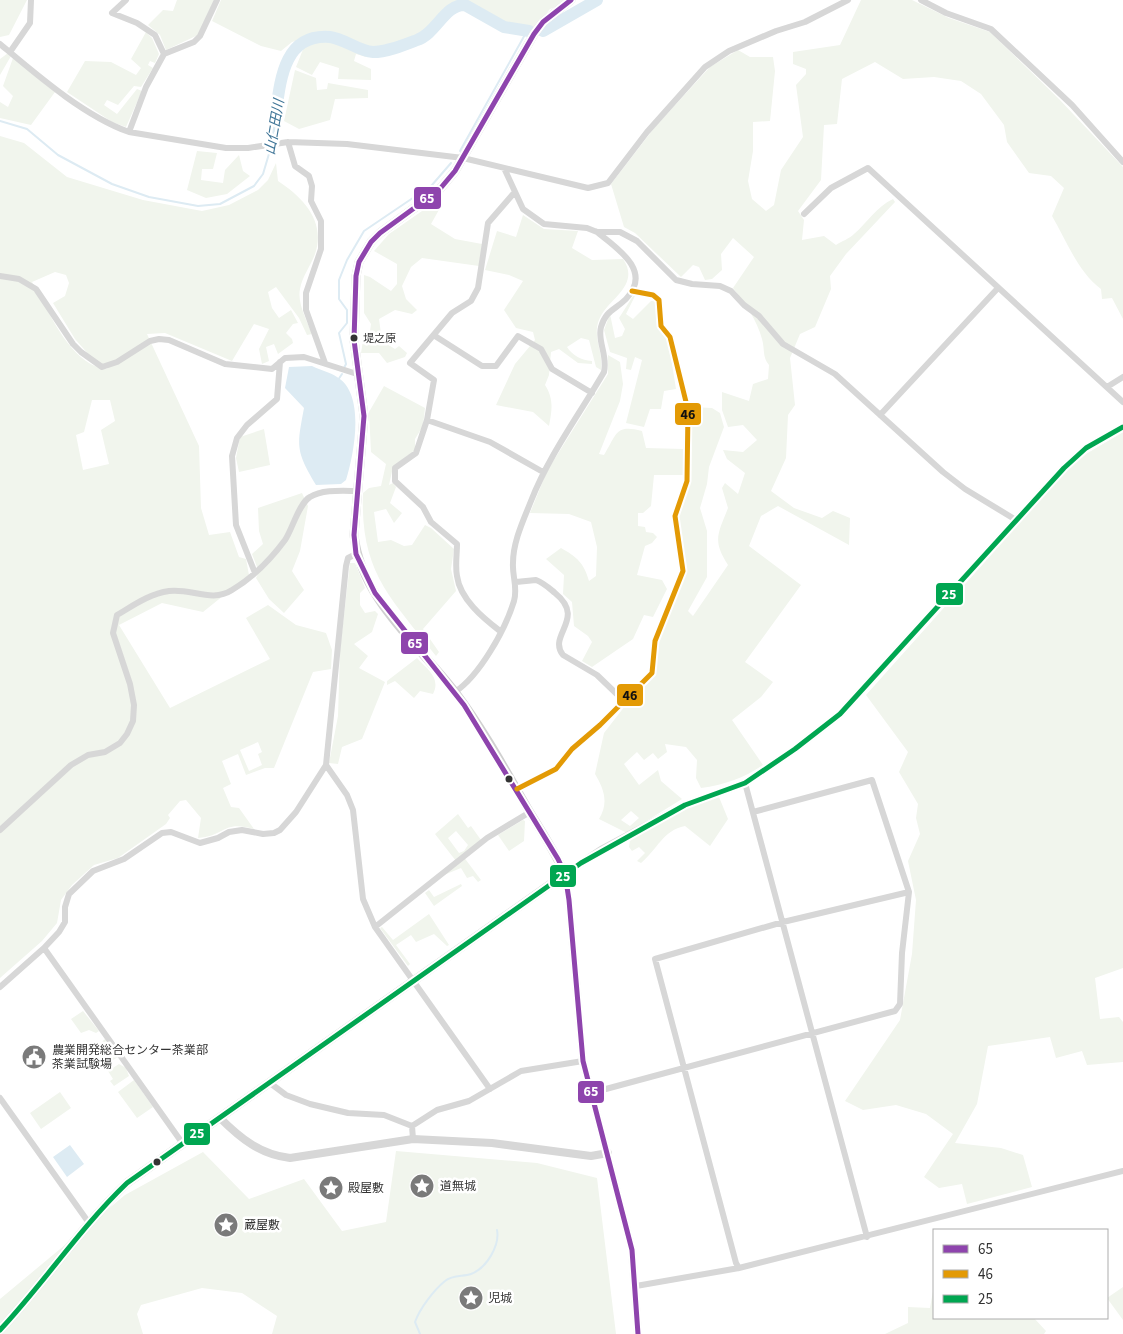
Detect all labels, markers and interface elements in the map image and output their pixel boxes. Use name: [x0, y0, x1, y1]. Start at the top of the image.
water label: 山仁田川: [260, 96, 290, 156]
line badge: 65: [413, 186, 442, 210]
text: 65: [420, 189, 434, 209]
place label: 堤之原: [363, 331, 396, 346]
marker: 堤之原: [349, 333, 359, 343]
line badge: 46: [674, 402, 702, 426]
text: 46: [681, 405, 695, 425]
line badge: 25: [935, 582, 964, 606]
text: 25: [942, 585, 956, 605]
line badge: 65: [400, 631, 429, 655]
text: 65: [408, 634, 422, 654]
line badge: 46: [616, 683, 644, 707]
text: 46: [623, 686, 637, 706]
unlabelled marker: [504, 774, 514, 784]
line badge: 25: [549, 864, 577, 888]
text: 25: [556, 867, 570, 887]
place label: 農業開発総合センター茶業部 茶業試験場: [52, 1042, 208, 1073]
public building icon: 農業開発総合センター茶業部 茶業試験場: [21, 1044, 47, 1070]
line badge: 65: [577, 1080, 605, 1104]
text: 65: [584, 1082, 598, 1102]
line badge: 25: [183, 1122, 211, 1146]
text: 25: [190, 1124, 204, 1144]
unlabelled marker: [152, 1157, 162, 1167]
place icon: 道無城: [409, 1173, 435, 1199]
place icon: 殿屋敷: [318, 1175, 344, 1201]
place label: 道無城: [440, 1178, 476, 1195]
place label: 殿屋敷: [348, 1180, 384, 1197]
place icon: 蔵屋敷: [213, 1212, 239, 1238]
place label: 蔵屋敷: [244, 1217, 280, 1234]
legend: [933, 1229, 1108, 1319]
text: 65: [978, 1239, 993, 1260]
text: 46: [978, 1264, 993, 1285]
place icon: 児城: [458, 1285, 484, 1311]
text: 25: [978, 1289, 993, 1310]
place label: 児城: [488, 1290, 512, 1307]

